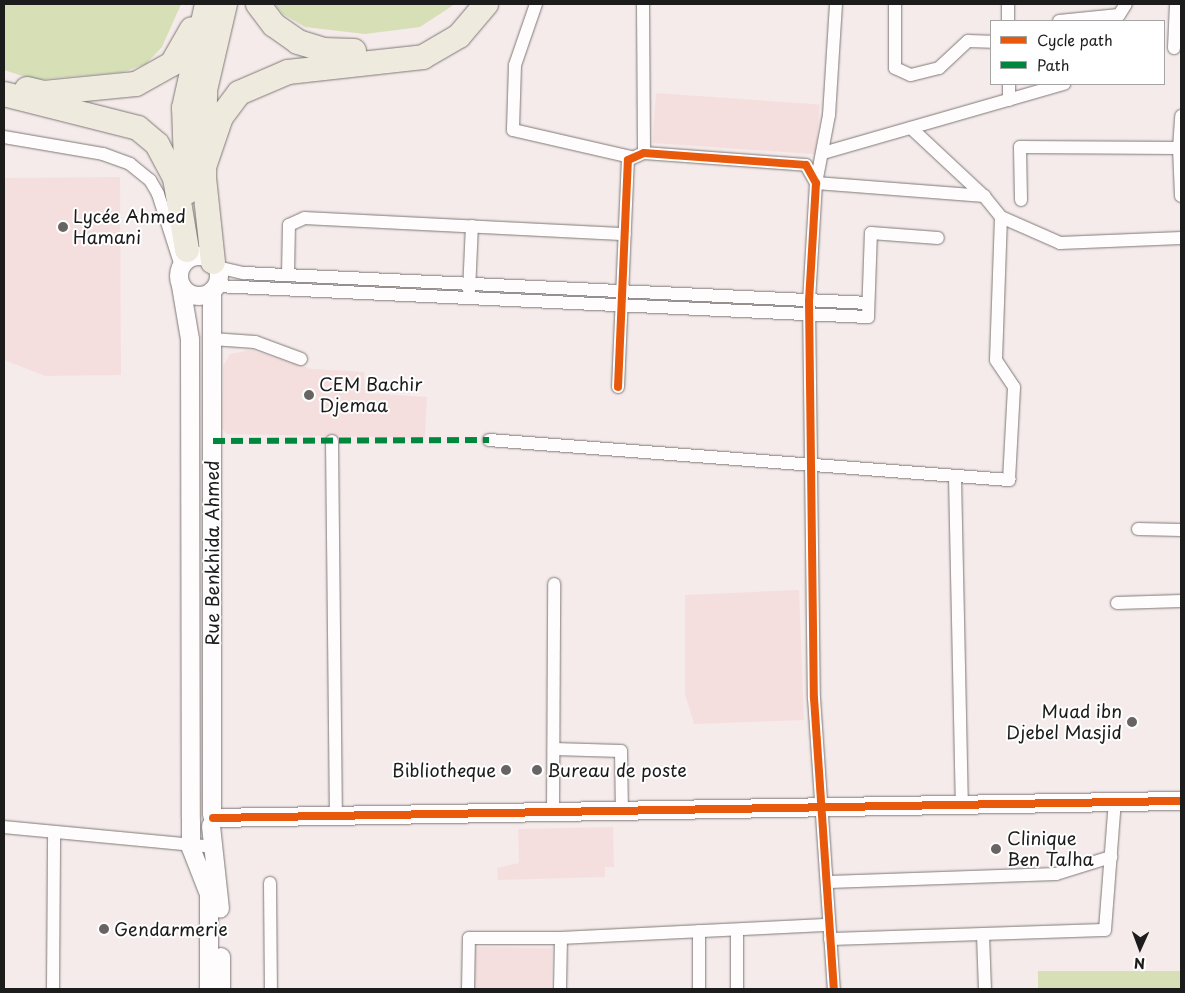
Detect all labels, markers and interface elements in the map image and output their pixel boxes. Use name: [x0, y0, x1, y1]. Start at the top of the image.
legend: [990, 20, 1165, 85]
text: Cycle path: [1037, 28, 1113, 51]
text: Path: [1037, 53, 1069, 76]
place label: Lycée Ahmed Hamani: [73, 206, 188, 248]
marker: Lycée Ahmed Hamani: [57, 221, 69, 233]
place label: CEM Bachir Djemaa: [319, 374, 423, 416]
marker: CEM Bachir Djemaa: [303, 389, 315, 401]
street label: Rue Benkhida Ahmed: [201, 460, 223, 646]
place label: Muad ibn Djebel Masjid: [1005, 701, 1122, 744]
marker: Muad ibn Djebel Masjid: [1126, 716, 1138, 728]
place label: Bibliotheque: [392, 759, 496, 781]
place label: Bureau de poste: [547, 759, 688, 781]
marker: Bibliotheque: [500, 764, 512, 776]
marker: Bureau de poste: [531, 764, 543, 776]
place label: Clinique Ben Talha: [1007, 828, 1093, 871]
marker: Clinique Ben Talha: [989, 842, 1003, 856]
place label: Gendarmerie: [114, 918, 228, 940]
marker: Gendarmerie: [98, 923, 110, 935]
north arrow: [1115, 923, 1165, 973]
text: N: [1134, 953, 1145, 974]

